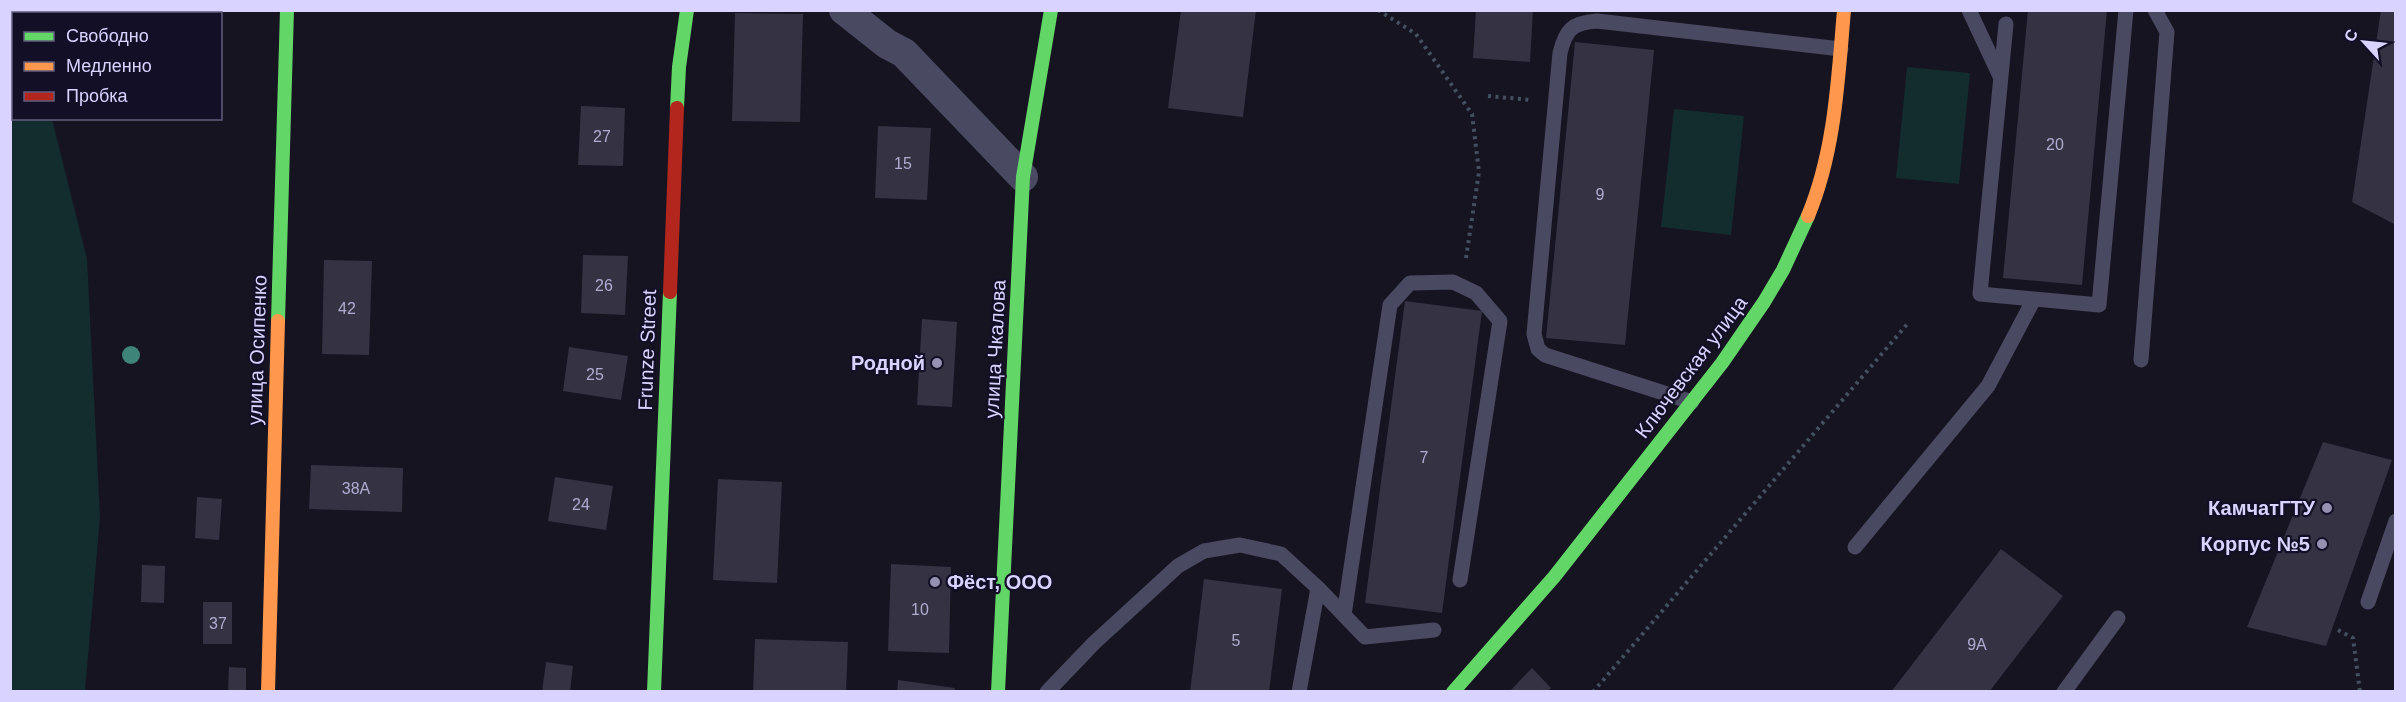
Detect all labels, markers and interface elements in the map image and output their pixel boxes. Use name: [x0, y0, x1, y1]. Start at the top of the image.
legend: [12, 12, 222, 120]
north arrow: [2334, 12, 2394, 72]
text: Свободно: [66, 26, 149, 46]
text: С: [2341, 26, 2361, 44]
text: Медленно: [66, 56, 152, 76]
text: Пробка: [66, 86, 129, 106]
house number: 27: [593, 128, 611, 145]
house number: 20: [2046, 136, 2064, 153]
house number: 15: [894, 155, 912, 172]
house number: 9: [1596, 186, 1605, 203]
street label: улица Осипенко: [243, 274, 271, 426]
house number: 26: [595, 277, 613, 294]
street label: улица Чкалова: [980, 278, 1010, 419]
street label: Frunze Street: [634, 289, 660, 411]
street label: Ключевская улица: [1631, 291, 1752, 442]
house number: 42: [338, 300, 356, 317]
place label: Родной: [851, 352, 925, 374]
marker: Родной: [930, 356, 944, 370]
house number: 25: [586, 366, 604, 383]
house number: 7: [1420, 449, 1429, 466]
house number: 38А: [342, 480, 371, 497]
house number: 24: [572, 496, 590, 513]
place label: КамчатГТУ: [2208, 497, 2316, 519]
marker: КамчатГТУ: [2320, 501, 2334, 515]
place label: Корпус №5: [2201, 533, 2310, 555]
marker: Корпус №5: [2315, 537, 2329, 551]
place label: Фёст, ООО: [947, 571, 1052, 593]
marker: Фёст, ООО: [928, 575, 942, 589]
house number: 10: [911, 601, 929, 618]
house number: 37: [209, 615, 227, 632]
house number: 5: [1232, 632, 1241, 649]
house number: 9А: [1967, 636, 1987, 653]

